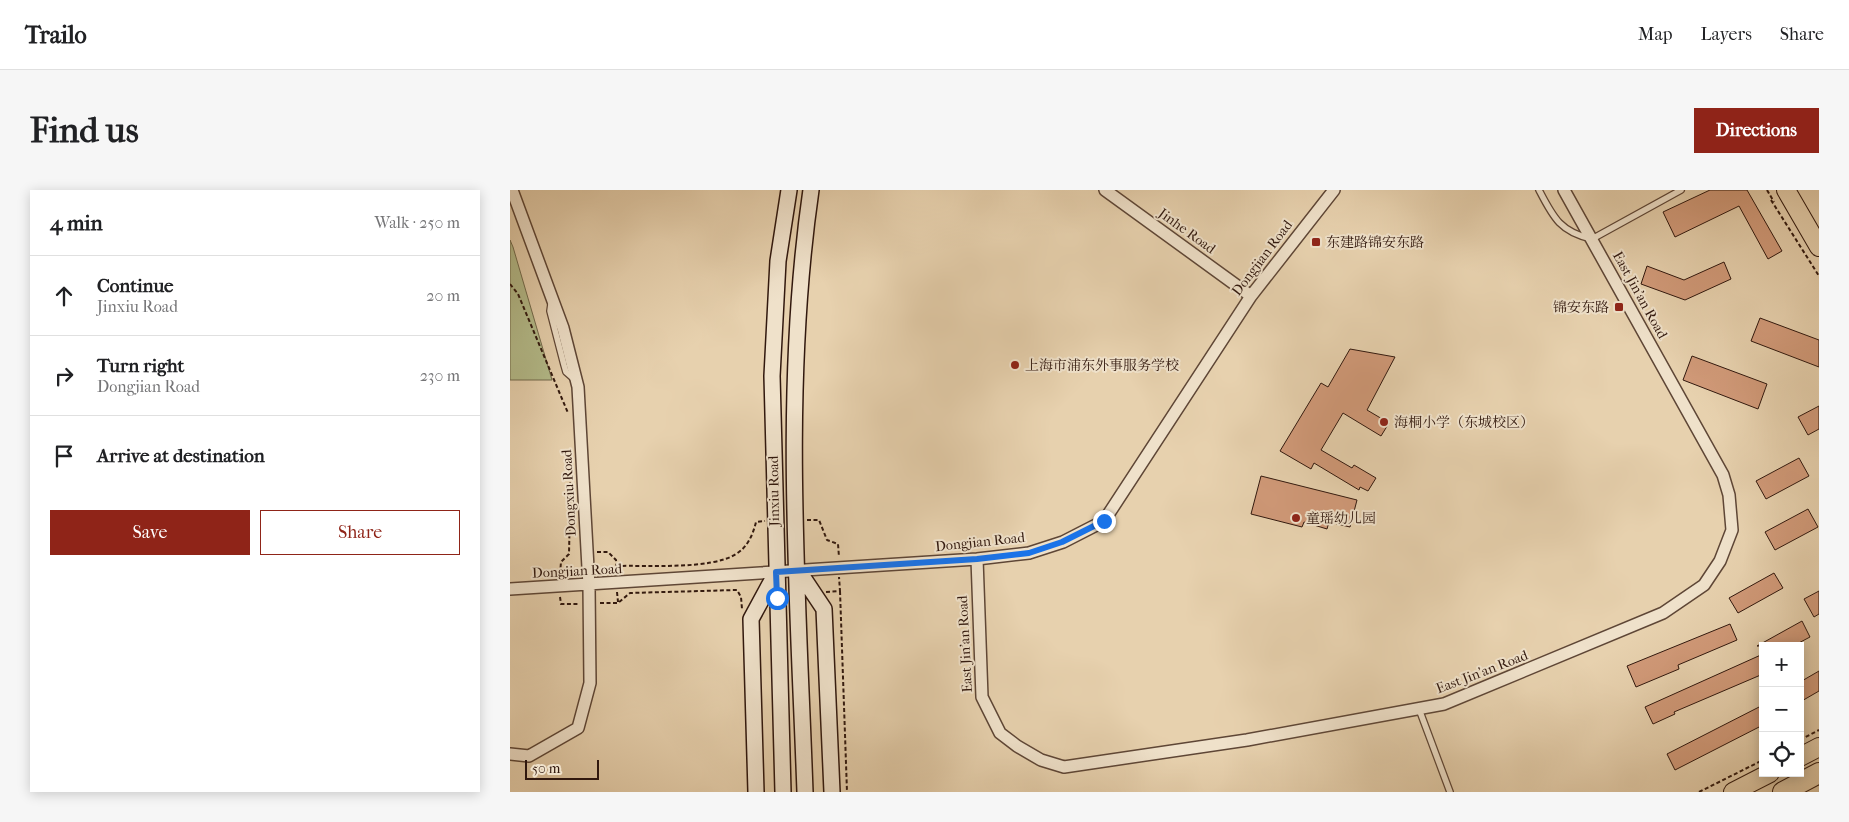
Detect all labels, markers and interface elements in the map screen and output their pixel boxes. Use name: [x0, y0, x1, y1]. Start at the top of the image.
text: Trailo: [25, 21, 87, 49]
text: Map: [1638, 24, 1672, 45]
text: Layers: [1700, 24, 1752, 45]
text: Share: [1780, 24, 1824, 45]
button: Directions: [1694, 108, 1819, 153]
text: Find us: [30, 110, 139, 151]
street label: Jinhe Road: [1154, 204, 1219, 258]
text: 4 min: [50, 211, 103, 235]
text: Walk · 250 m: [375, 213, 460, 232]
street label: Dongjian Road: [1228, 217, 1296, 299]
place label: 东建路锦安东路: [1326, 234, 1424, 251]
marker: 东建路锦安东路: [1310, 236, 1322, 248]
street label: East Jin'an Road: [1609, 248, 1671, 342]
text: Continue: [97, 275, 173, 297]
icon: ahead: [50, 282, 78, 310]
text: 20 m: [426, 286, 460, 305]
text: Jinxiu Road: [97, 297, 178, 316]
place label: 锦安东路: [1553, 299, 1609, 316]
marker: 锦安东路: [1613, 301, 1625, 313]
text: Turn right: [97, 355, 184, 377]
place label: 上海市浦东外事服务学校: [1025, 357, 1179, 374]
marker: 上海市浦东外事服务学校: [1009, 359, 1021, 371]
icon: right: [50, 362, 78, 390]
text: 230 m: [420, 366, 460, 385]
text: Dongjian Road: [97, 377, 200, 396]
place label: 海桐小学（东城校区）: [1394, 414, 1534, 431]
marker: 海桐小学（东城校区）: [1378, 416, 1390, 428]
icon: arrive: [50, 442, 78, 470]
text: Arrive at destination: [97, 445, 265, 467]
street label: Dongxiu Road: [558, 449, 580, 537]
street label: Jinxiu Road: [765, 455, 783, 528]
button: Save: [50, 510, 250, 555]
button: Share: [260, 510, 460, 555]
route end: [1093, 510, 1116, 533]
place label: 童瑶幼儿园: [1306, 510, 1376, 527]
marker: 童瑶幼儿园: [1290, 512, 1302, 524]
street label: Dongjian Road: [934, 529, 1026, 555]
street label: Dongjian Road: [532, 560, 623, 582]
route start: [766, 587, 789, 610]
street label: East Jin'an Road: [954, 595, 976, 693]
map controls: [1759, 642, 1804, 777]
button: +: [1759, 642, 1804, 687]
street label: East Jin'an Road: [1434, 647, 1531, 697]
button: −: [1759, 687, 1804, 732]
button: locate: [1759, 732, 1804, 777]
scale bar: [525, 757, 599, 780]
text: 50 m: [532, 760, 560, 777]

